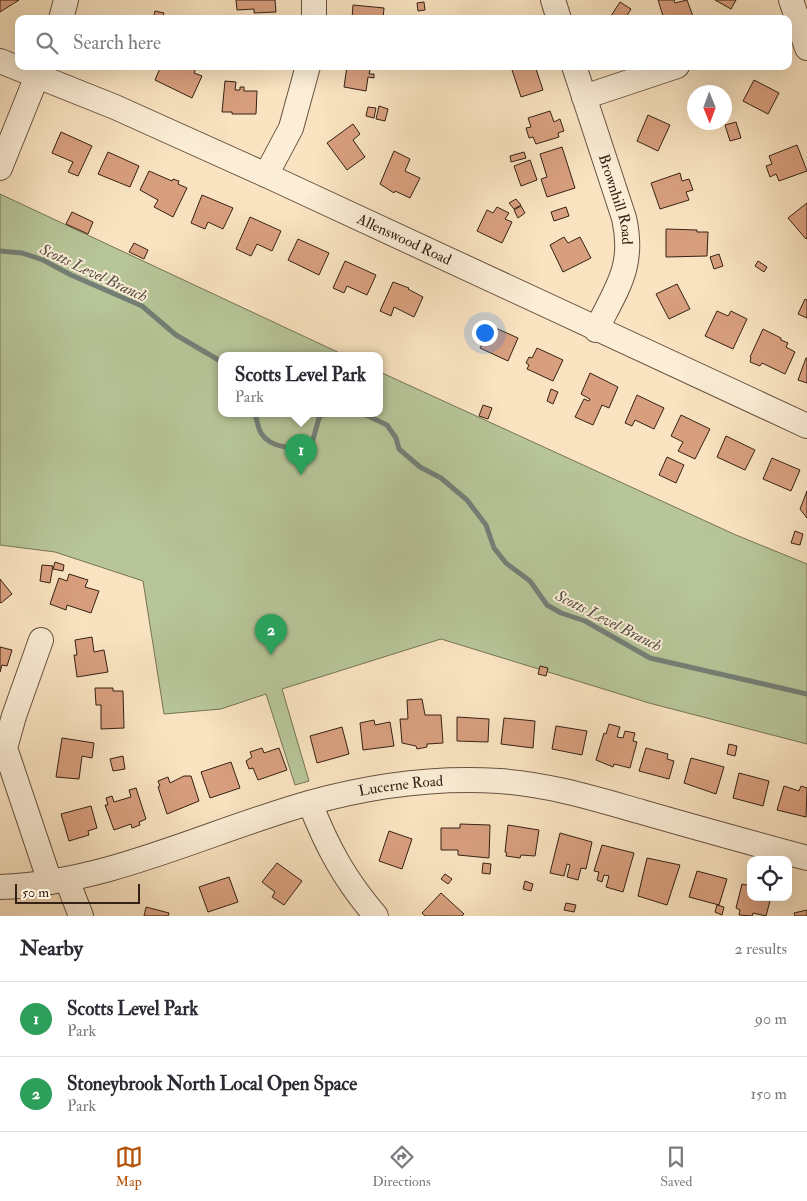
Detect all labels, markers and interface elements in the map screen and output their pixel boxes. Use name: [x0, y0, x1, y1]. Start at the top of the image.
search box: [15, 15, 792, 70]
icon: search: [33, 29, 61, 57]
text: Search here: [73, 31, 161, 55]
north arrow: [687, 85, 732, 130]
street label: Brownhill Road: [594, 152, 636, 246]
street label: Allenswood Road: [353, 209, 455, 270]
water label: Scotts Level Branch: [36, 239, 151, 307]
your location: [472, 320, 498, 346]
popup: [218, 352, 383, 417]
text: Scotts Level Park: [235, 363, 366, 387]
text: Park: [235, 387, 264, 407]
pin: 1: [285, 434, 317, 475]
water label: Scotts Level Branch: [551, 585, 665, 656]
pin: 2: [255, 614, 287, 655]
street label: Lucerne Road: [357, 772, 444, 801]
map controls: [747, 856, 792, 901]
button: locate: [747, 856, 792, 901]
scale bar: [15, 881, 140, 904]
text: 50 m: [22, 884, 49, 901]
text: Nearby: [20, 935, 83, 962]
text: 2 results: [734, 939, 787, 959]
text: Scotts Level Park: [67, 997, 198, 1021]
text: 1: [33, 1009, 39, 1029]
text: 90 m: [755, 1009, 787, 1029]
text: Park: [67, 1021, 96, 1041]
text: Stoneybrook North Local Open Space: [67, 1072, 357, 1096]
text: 2: [32, 1084, 40, 1104]
text: 150 m: [750, 1084, 787, 1104]
text: Park: [67, 1096, 96, 1116]
tab: Map: [115, 1143, 143, 1190]
tab: Directions: [372, 1143, 431, 1190]
tab: Saved: [660, 1143, 692, 1190]

